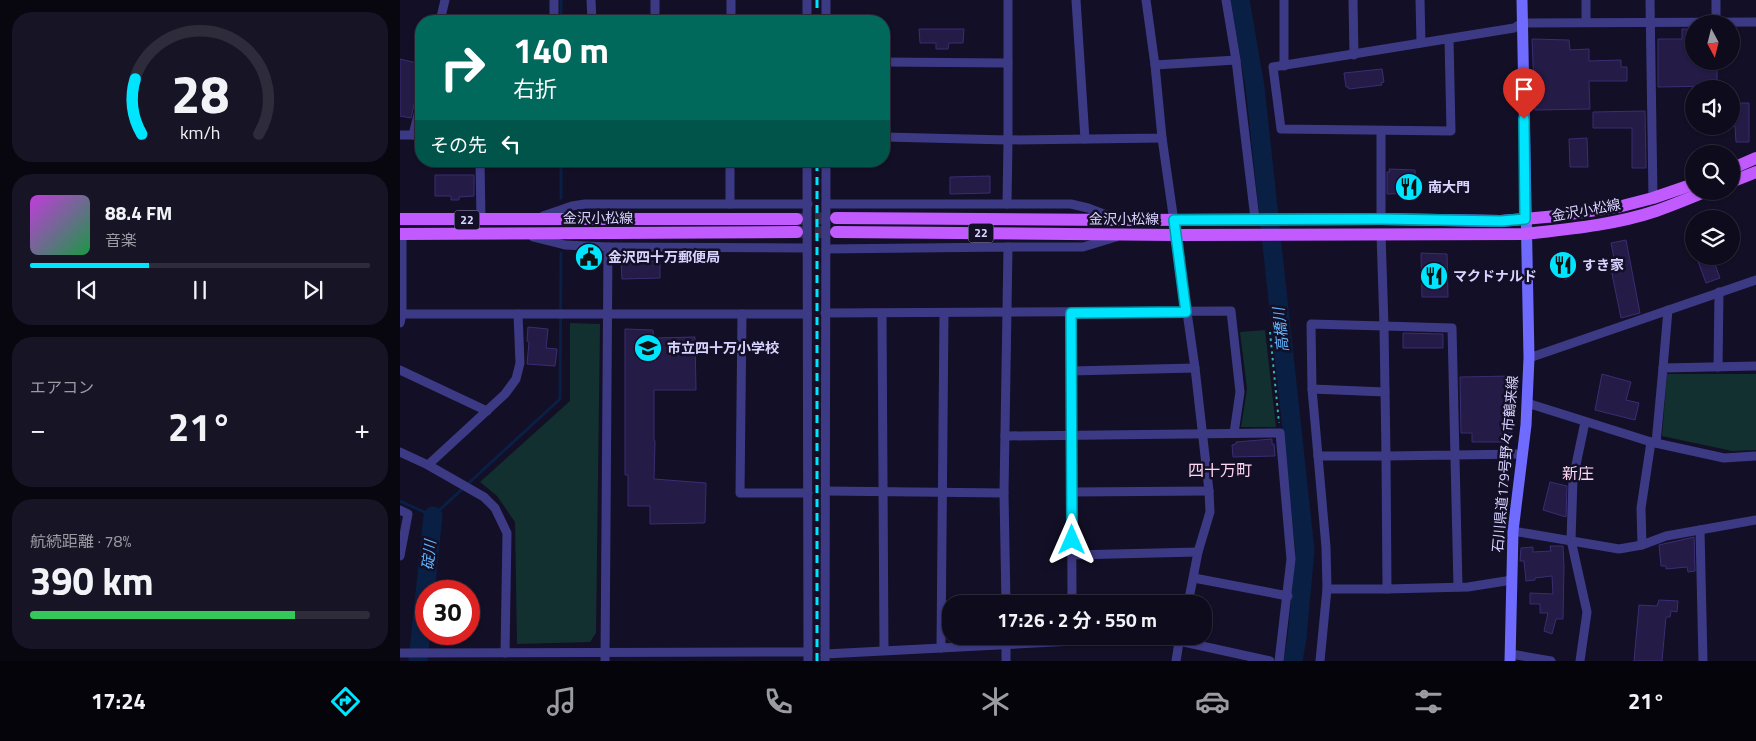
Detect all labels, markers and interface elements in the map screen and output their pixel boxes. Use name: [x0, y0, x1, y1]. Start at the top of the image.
north arrow: [1685, 15, 1740, 70]
map controls: [1685, 15, 1740, 265]
text: 140 m: [513, 23, 609, 77]
icon: right: [430, 35, 495, 100]
text: 28: [171, 54, 229, 133]
pin: [1503, 68, 1545, 119]
text: 右折: [513, 72, 557, 106]
icon: arrive: [1510, 75, 1538, 103]
button: sound: [1685, 80, 1740, 135]
text: km/h: [180, 119, 220, 146]
text: その先: [430, 130, 487, 159]
icon: left: [497, 130, 525, 158]
button: search: [1685, 145, 1740, 200]
restaurant icon: 南大門: [1394, 172, 1424, 202]
place label: 南大門: [1428, 176, 1470, 197]
street label: 金沢小松線: [1550, 193, 1622, 226]
text: 88.4 FM: [105, 198, 172, 227]
street label: 金沢小松線: [563, 207, 633, 228]
street label: 金沢小松線: [1089, 208, 1159, 229]
road number: 22: [454, 210, 480, 230]
button: layers: [1685, 210, 1740, 265]
road number: 22: [968, 224, 994, 242]
text: 音楽: [105, 228, 137, 252]
public building icon: 金沢四十万郵便局: [574, 242, 604, 272]
place label: 金沢四十万郵便局: [608, 246, 720, 267]
restaurant icon: すき家: [1548, 250, 1578, 280]
place label: すき家: [1582, 254, 1624, 275]
restaurant icon: マクドナルド: [1419, 261, 1449, 291]
place label: マクドナルド: [1453, 265, 1537, 286]
icon: previous: [73, 276, 101, 304]
icon: pause: [186, 276, 214, 304]
icon: next: [299, 276, 327, 304]
water label: 高橋川: [1267, 304, 1294, 354]
school or university icon: 市立四十万小学校: [633, 333, 663, 363]
place label: 市立四十万小学校: [667, 337, 779, 358]
text: エアコン: [30, 375, 94, 399]
street label: 石川県道179号野々市鶴来線: [1486, 375, 1523, 553]
text: 21°: [168, 398, 232, 456]
text: −: [30, 407, 46, 450]
text: +: [354, 407, 370, 450]
district label: 四十万町: [1188, 458, 1252, 482]
district label: 新庄: [1562, 461, 1594, 485]
position arrow: [1045, 513, 1097, 565]
text: 航続距離 · 78%: [30, 529, 131, 553]
water label: 碇川: [415, 537, 442, 571]
text: 390 km: [30, 552, 154, 610]
speed limit sign: 30: [415, 580, 480, 645]
text: 17:26 · 2 分 · 550 m: [997, 605, 1157, 634]
text: 17:24: [91, 684, 146, 718]
icon: directions: [328, 684, 363, 719]
icon: music: [544, 684, 579, 719]
icon: phone: [761, 684, 796, 719]
icon: climate: [978, 684, 1013, 719]
icon: car: [1195, 684, 1230, 719]
icon: filters: [1411, 684, 1446, 719]
text: 21°: [1628, 684, 1665, 718]

